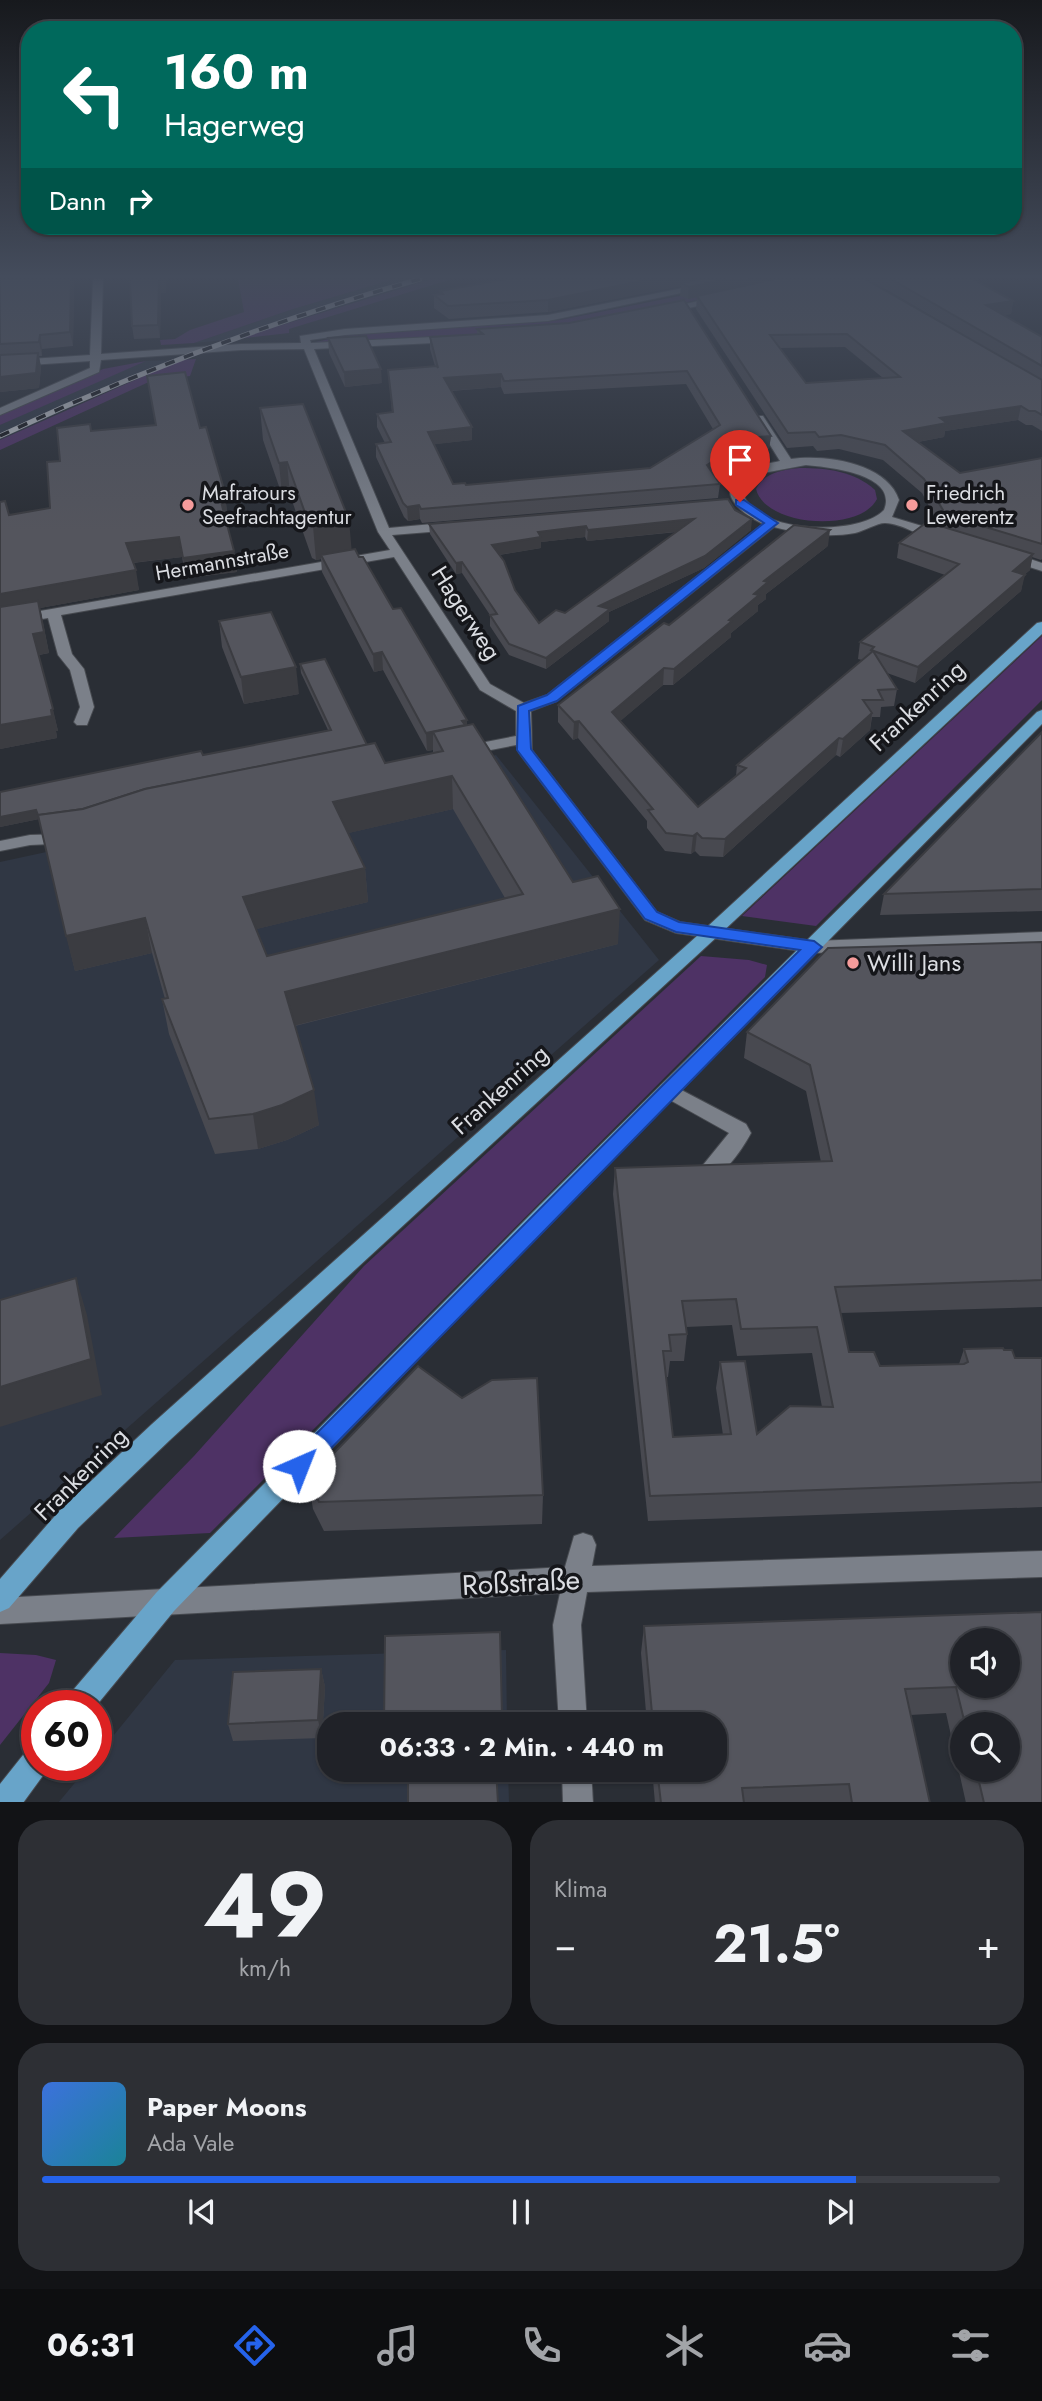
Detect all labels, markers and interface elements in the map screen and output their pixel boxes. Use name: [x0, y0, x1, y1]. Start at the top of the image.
text: 160 m: [164, 37, 309, 107]
icon: left: [49, 49, 140, 140]
text: Hagerweg: [164, 102, 305, 148]
text: Dann: [49, 182, 107, 220]
icon: right: [121, 182, 159, 220]
pin: [710, 430, 770, 502]
icon: arrive: [721, 441, 759, 479]
place label: Mafratours Seefrachtagentur: [202, 478, 353, 532]
place label: Friedrich Lewerentz: [926, 478, 1014, 532]
marker: Mafratours Seefrachtagentur: [180, 497, 196, 513]
marker: Friedrich Lewerentz: [904, 497, 920, 513]
street label: Hermannstraße: [153, 535, 291, 588]
street label: Hagerweg: [423, 559, 510, 667]
street label: Frankenring: [861, 652, 972, 759]
place label: Willi Jans: [867, 945, 961, 980]
marker: Willi Jans: [845, 955, 861, 971]
street label: Frankenring: [443, 1037, 556, 1143]
street label: Frankenring: [26, 1419, 135, 1528]
position arrow: [262, 1429, 336, 1503]
street label: Roßstraße: [461, 1559, 581, 1606]
map controls: [950, 1628, 1020, 1782]
button: sound: [950, 1628, 1020, 1698]
speed limit sign: 60: [21, 1690, 112, 1781]
button: search: [950, 1712, 1020, 1782]
text: 06:33 · 2 Min. · 440 m: [380, 1728, 664, 1766]
text: 49: [203, 1840, 327, 1971]
text: Klima: [554, 1872, 607, 1906]
text: 21.5°: [713, 1906, 840, 1982]
text: −: [554, 1917, 576, 1972]
text: +: [977, 1917, 1000, 1972]
text: km/h: [239, 1951, 291, 1985]
text: Paper Moons: [147, 2088, 307, 2126]
text: Ada Vale: [147, 2126, 234, 2160]
icon: previous: [183, 2193, 221, 2231]
icon: pause: [502, 2193, 540, 2231]
icon: next: [821, 2193, 859, 2231]
icon: directions: [230, 2321, 279, 2370]
icon: music: [373, 2321, 422, 2370]
icon: phone: [517, 2321, 566, 2370]
icon: climate: [660, 2321, 709, 2370]
icon: car: [803, 2321, 852, 2370]
icon: filters: [946, 2321, 995, 2370]
text: 06:31: [47, 2322, 136, 2368]

